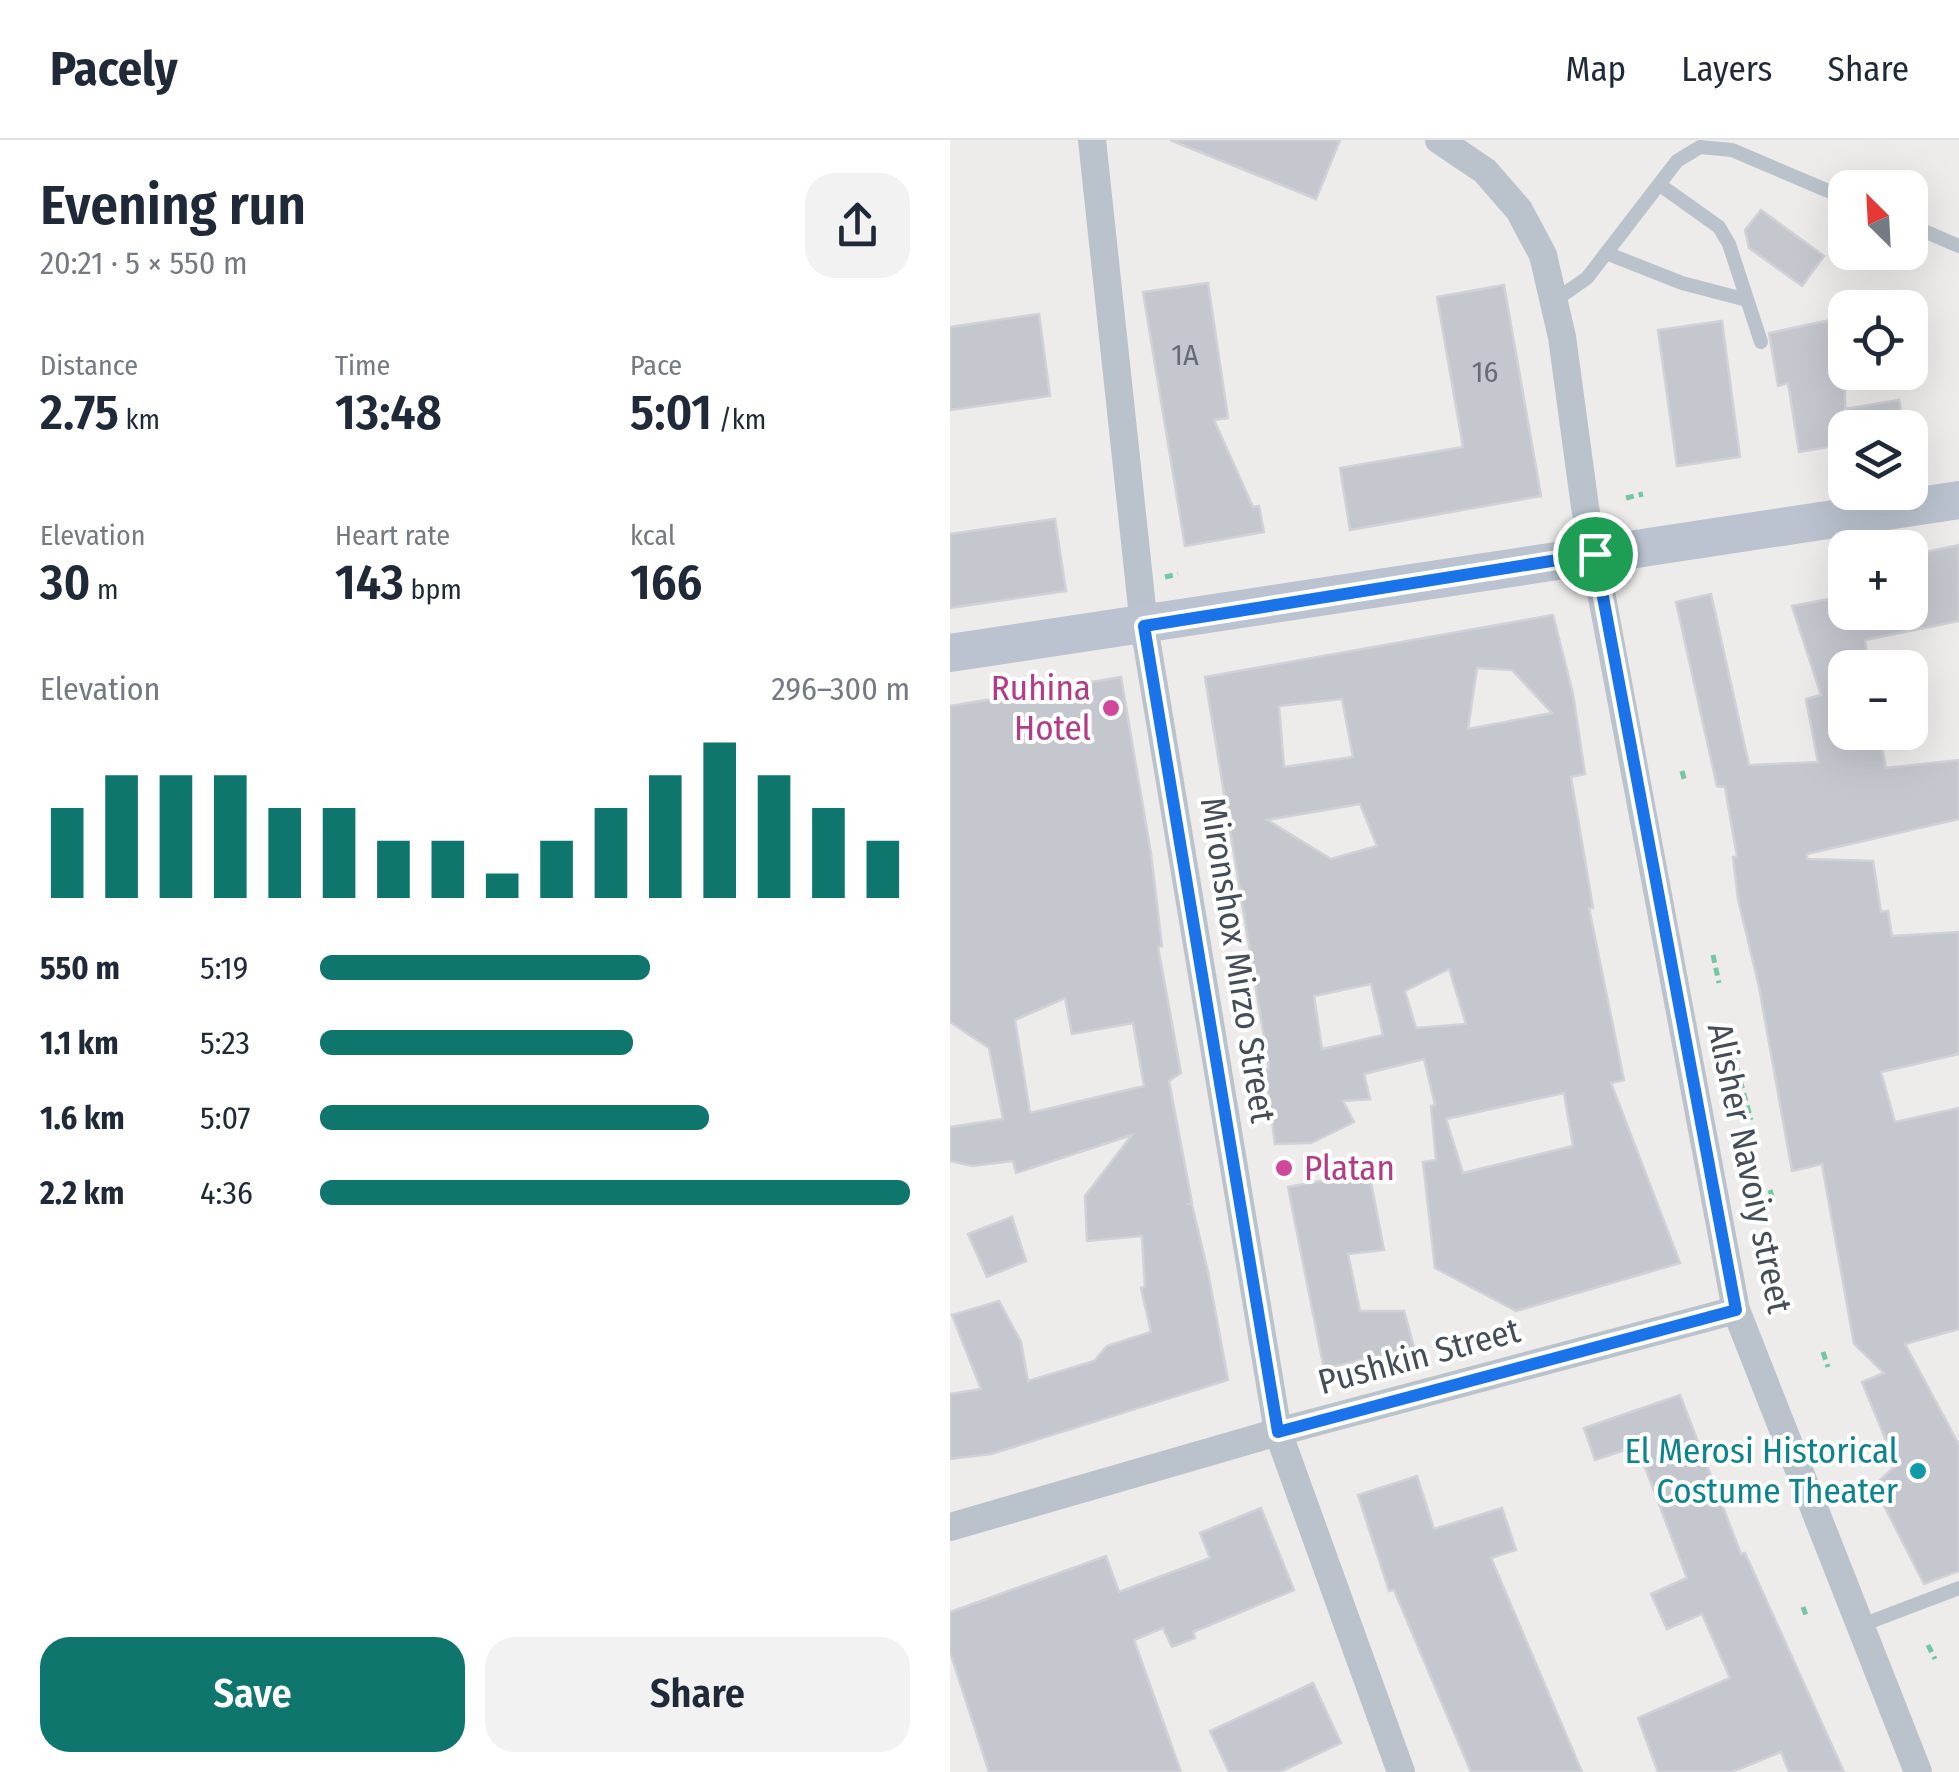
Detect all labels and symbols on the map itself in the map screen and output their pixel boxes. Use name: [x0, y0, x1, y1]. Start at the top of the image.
north arrow: [1828, 170, 1928, 270]
house number: 1A: [1171, 337, 1199, 373]
house number: 16: [1472, 354, 1498, 390]
pin: [1553, 512, 1638, 597]
place label: Ruhina Hotel: [991, 667, 1091, 749]
marker: Ruhina Hotel: [1100, 697, 1122, 719]
street label: Mironshox Mirzo Street: [1192, 794, 1285, 1126]
street label: Alisher Navoiy street: [1699, 1019, 1801, 1317]
place label: Platan: [1304, 1147, 1395, 1189]
marker: Platan: [1273, 1157, 1295, 1179]
street label: Pushkin Street: [1314, 1309, 1525, 1403]
place label: El Merosi Historical Costume Theater: [1625, 1430, 1898, 1512]
marker: El Merosi Historical Costume Theater: [1907, 1460, 1929, 1482]

